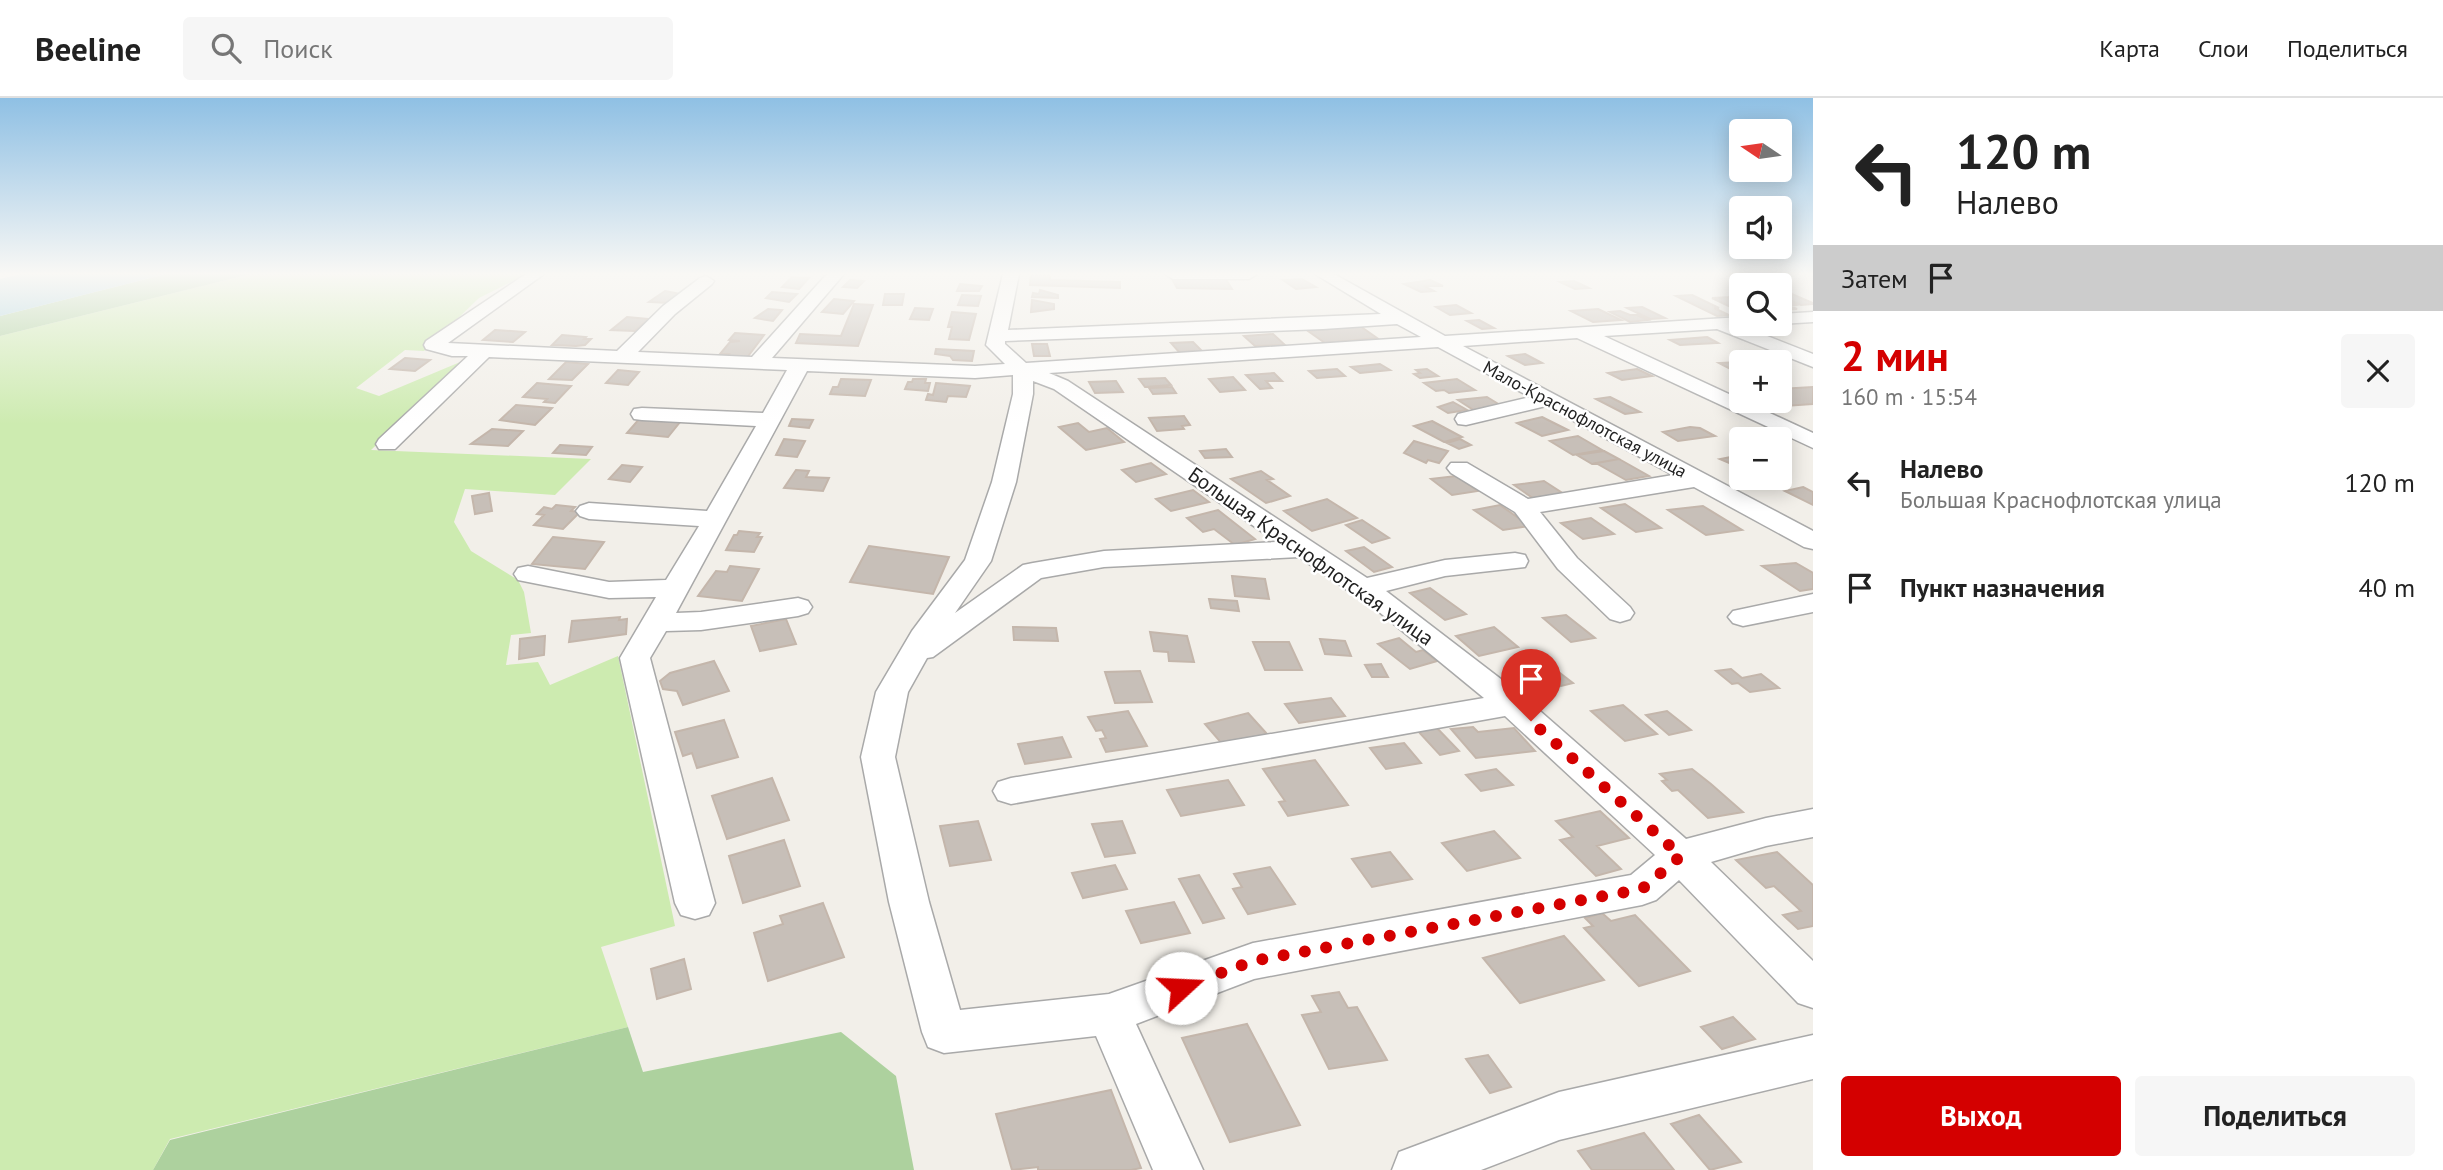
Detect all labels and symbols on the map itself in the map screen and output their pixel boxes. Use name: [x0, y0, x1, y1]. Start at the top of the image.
north arrow: [1729, 119, 1792, 182]
street label: Мало-Краснофлотская улица: [1479, 355, 1691, 483]
street label: Большая Краснофлотская улица: [1183, 461, 1439, 651]
pin: [1501, 649, 1561, 721]
position arrow: [1144, 951, 1218, 1025]

